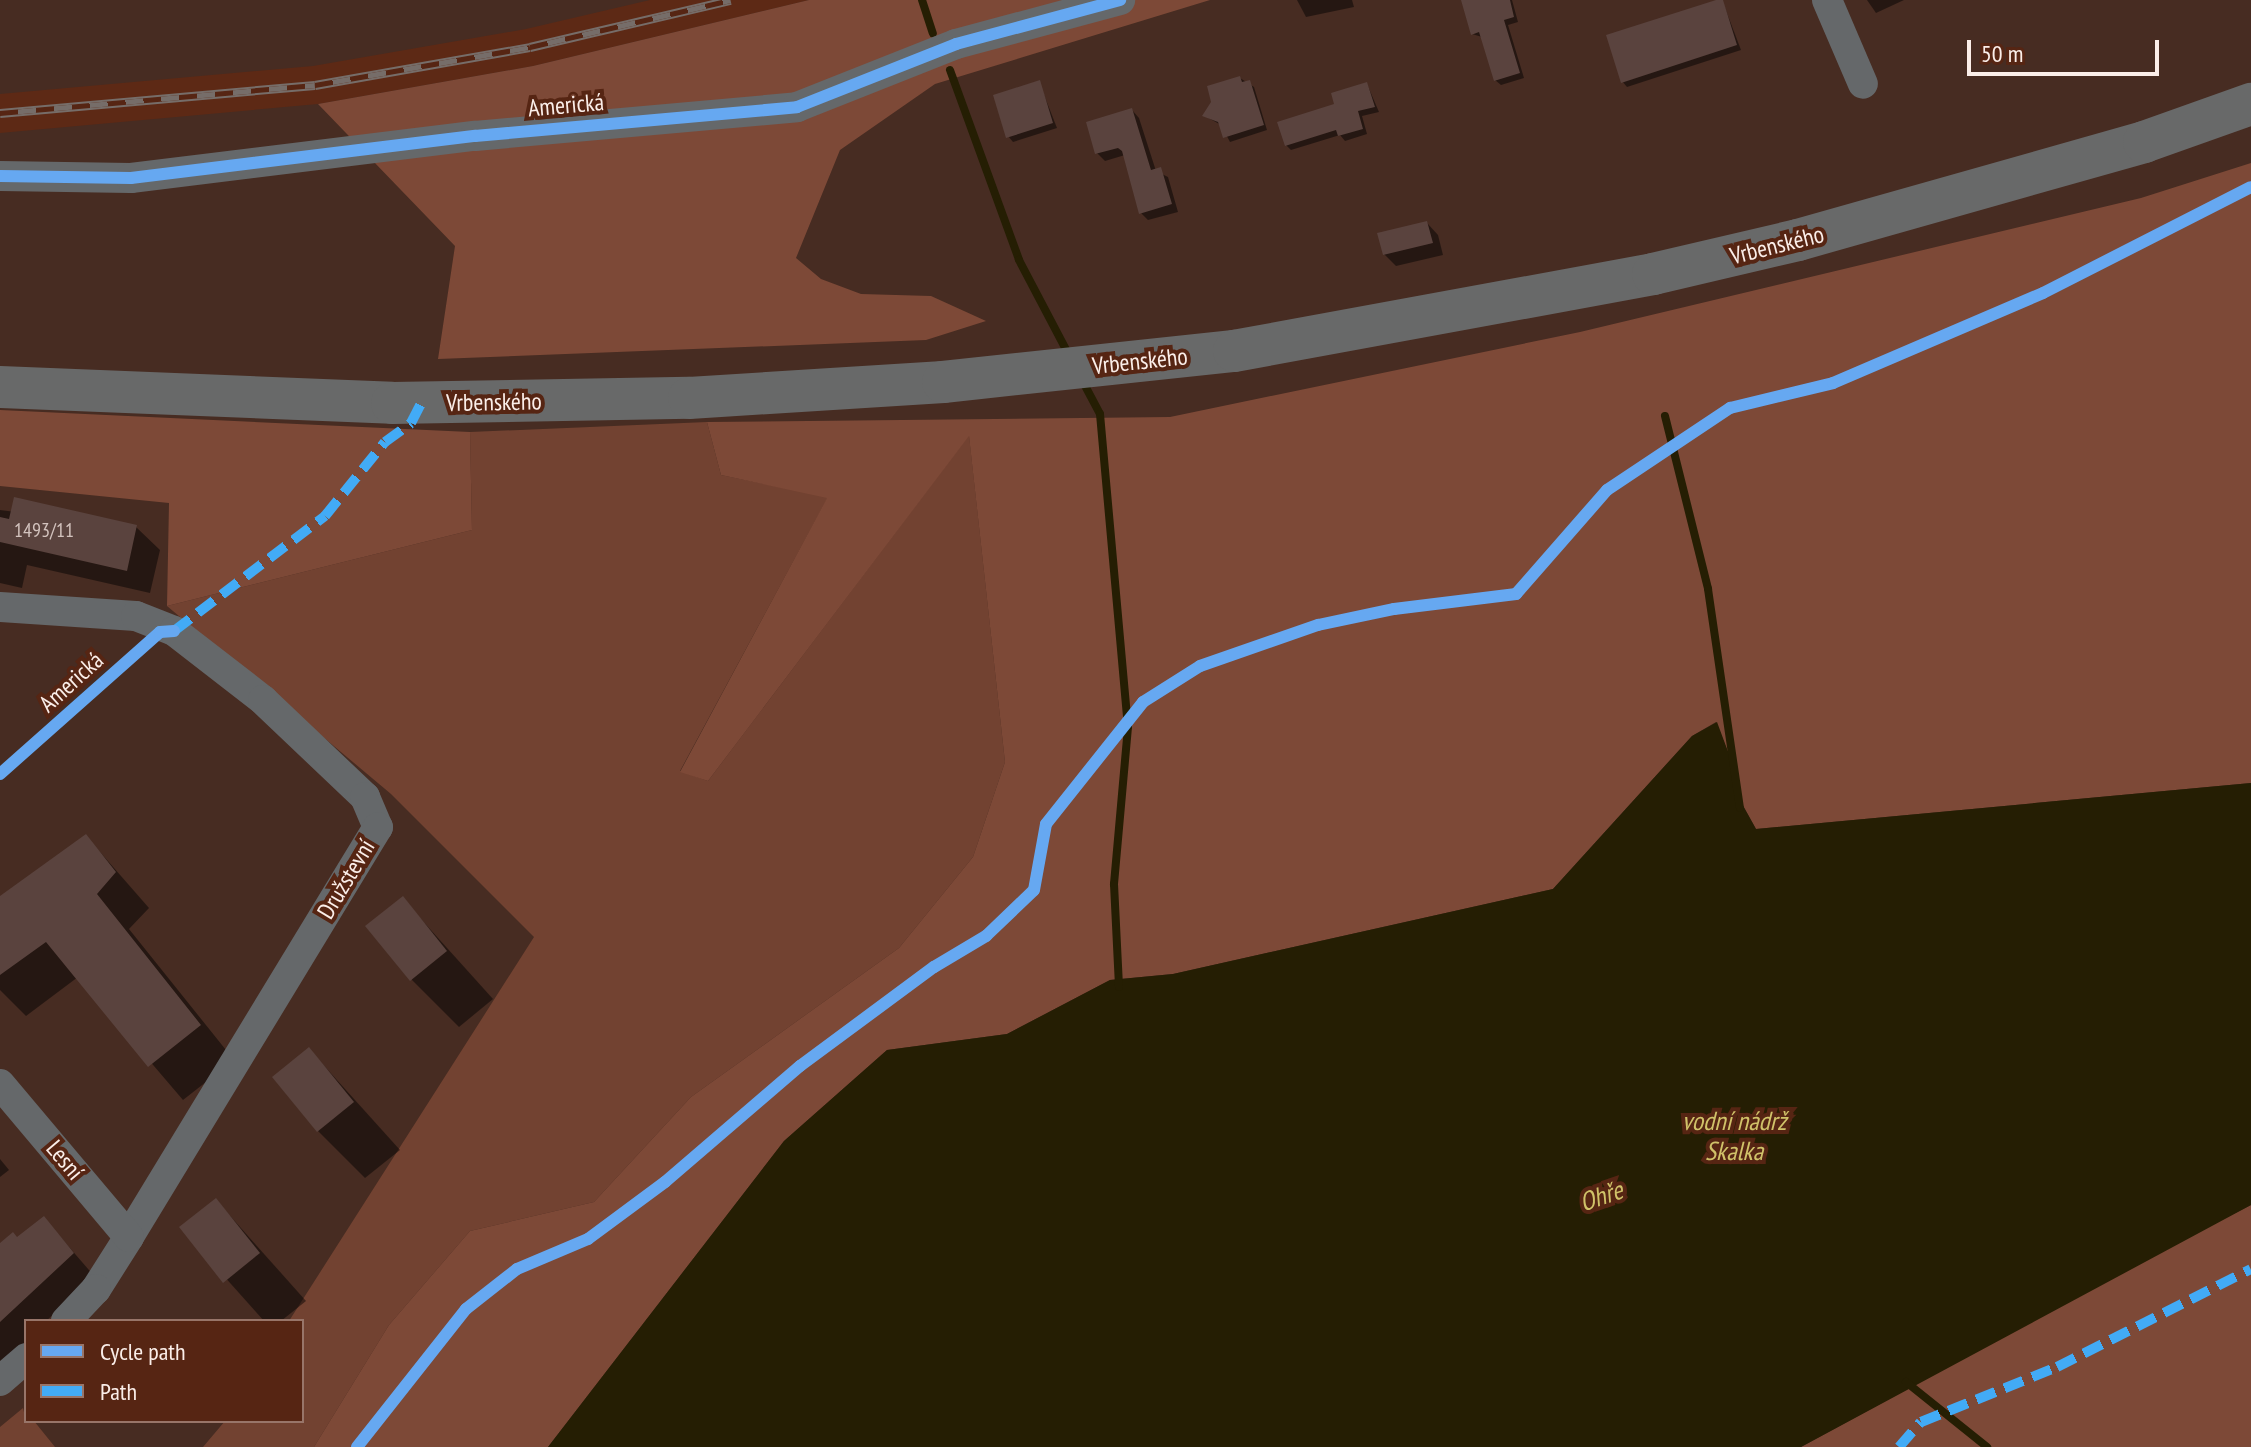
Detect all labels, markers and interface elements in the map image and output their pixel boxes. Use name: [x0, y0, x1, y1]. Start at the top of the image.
scale bar: [1971, 24, 2163, 74]
text: 50 m: [1981, 38, 2023, 69]
street label: Americká: [527, 87, 605, 123]
street label: Vrbenského: [1727, 219, 1827, 271]
street label: Vrbenského: [1091, 342, 1189, 380]
street label: Vrbenského: [446, 387, 542, 417]
house number: 1493/11: [14, 518, 74, 542]
street label: Americká: [33, 646, 109, 718]
street label: Družstevní: [311, 834, 381, 924]
water label: vodní nádrž Skalka: [1682, 1105, 1786, 1166]
street label: Lesní: [40, 1134, 90, 1186]
water label: Ohře: [1575, 1174, 1627, 1218]
legend: [24, 1319, 304, 1423]
text: Cycle path: [100, 1336, 186, 1367]
text: Path: [100, 1376, 137, 1407]

